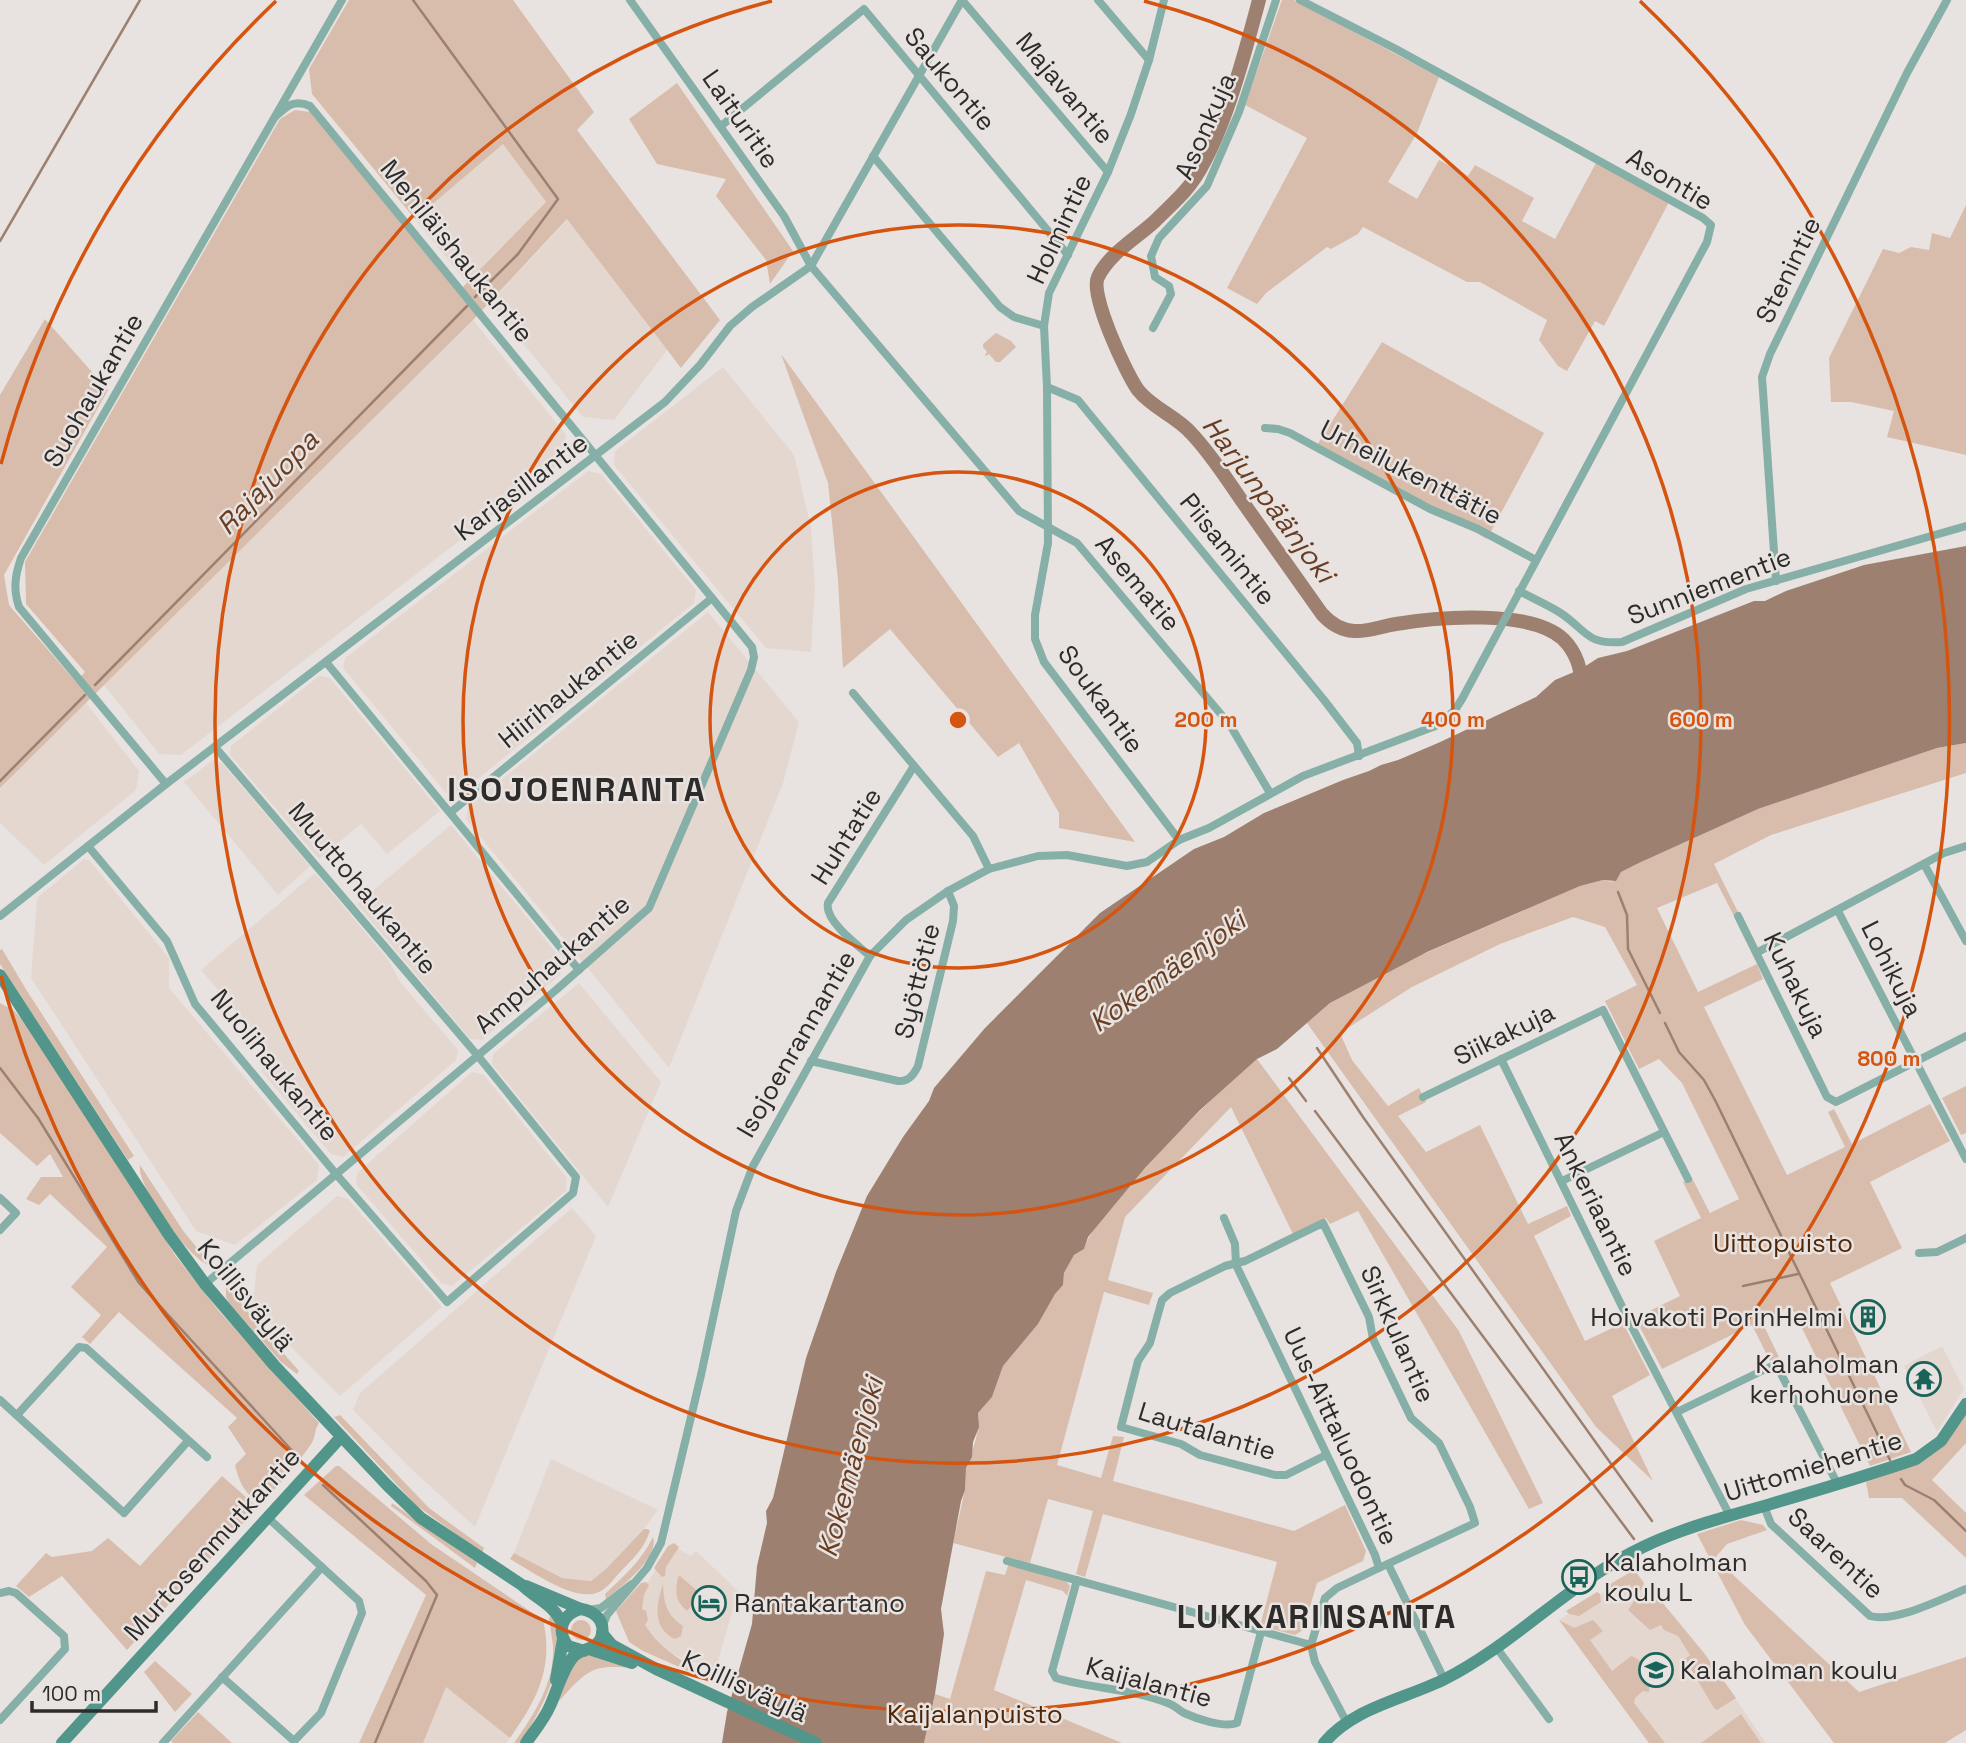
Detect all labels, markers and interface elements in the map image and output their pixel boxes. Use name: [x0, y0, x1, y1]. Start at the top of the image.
street label: Saukontie: [897, 20, 1003, 138]
street label: Majavantie: [1008, 25, 1122, 151]
street label: Laituritie: [695, 63, 787, 175]
street label: Asonkuja: [1166, 67, 1244, 185]
street label: Asontie: [1620, 140, 1720, 218]
street label: Mehiläishaukantie: [373, 152, 541, 350]
street label: Holmintie: [1019, 169, 1099, 289]
street label: Stenintie: [1748, 211, 1828, 329]
street label: Suohaukantie: [35, 307, 151, 473]
water label: Harjunpäänjoki: [1195, 408, 1345, 592]
street label: Urheilukenttätie: [1314, 411, 1508, 533]
water label: Rajajuopa: [208, 421, 327, 542]
street label: Karjasillantie: [447, 426, 595, 548]
street label: Piisamintie: [1172, 486, 1284, 612]
street label: Asematie: [1088, 528, 1188, 638]
street label: Sunniementie: [1622, 539, 1796, 633]
street label: Hiirihaukantie: [491, 622, 645, 756]
street label: Soukantie: [1050, 638, 1152, 760]
text: 200 m: [1175, 706, 1237, 733]
text: 400 m: [1421, 706, 1485, 733]
text: 600 m: [1669, 706, 1733, 733]
centre of rings: [946, 708, 970, 732]
district label: ISOJOENRANTA: [447, 769, 707, 811]
street label: Huhtatie: [803, 781, 889, 891]
street label: Muuttohaukantie: [281, 795, 445, 981]
street label: Ampuhaukantie: [467, 887, 637, 1041]
water label: Kokemäenjoki: [1082, 900, 1255, 1040]
street label: Lohikuja: [1853, 915, 1931, 1023]
street label: Syöttötie: [886, 920, 948, 1042]
street label: Kuhakuja: [1756, 926, 1836, 1044]
street label: Isojoenrannantie: [729, 944, 863, 1144]
street label: Nuolihaukantie: [203, 982, 347, 1148]
street label: Siikakuja: [1448, 995, 1560, 1073]
text: 800 m: [1857, 1045, 1921, 1072]
street label: Ankeriaantie: [1546, 1126, 1646, 1282]
park label: Uittopuisto: [1713, 1226, 1853, 1260]
street label: Koillisväylä: [190, 1232, 302, 1358]
street label: Sirkkulantie: [1353, 1260, 1443, 1408]
building icon: Hoivakoti PorinHelmi: [1849, 1298, 1887, 1336]
place label: Hoivakoti PorinHelmi: [1590, 1300, 1843, 1334]
street label: Uus-Aittaluodontie: [1276, 1321, 1406, 1551]
place label: Kalaholman kerhohuone: [1749, 1347, 1899, 1411]
temple icon: Kalaholman kerhohuone: [1905, 1360, 1943, 1398]
water label: Kokemäenjoki: [809, 1370, 892, 1561]
street label: Lautalantie: [1134, 1394, 1280, 1468]
street label: Uittomiehentie: [1720, 1423, 1906, 1509]
street label: Murtosenmutkantie: [116, 1440, 308, 1648]
street label: Saarentie: [1781, 1500, 1891, 1606]
place label: Kalaholman koulu L: [1604, 1545, 1748, 1609]
bus stop icon: Kalaholman koulu L: [1560, 1558, 1598, 1596]
hotel icon: Rantakartano: [690, 1584, 728, 1622]
place label: Rantakartano: [734, 1586, 905, 1620]
district label: LUKKARINSANTA: [1177, 1596, 1457, 1638]
street label: Koillisväylä: [676, 1642, 814, 1730]
street label: Kaijalantie: [1082, 1649, 1216, 1715]
school or university icon: Kalaholman koulu: [1637, 1651, 1675, 1689]
place label: Kalaholman koulu: [1680, 1653, 1898, 1687]
scale bar: [32, 1670, 156, 1714]
text: 100 m: [42, 1680, 101, 1707]
park label: Kaijalanpuisto: [887, 1697, 1063, 1731]

